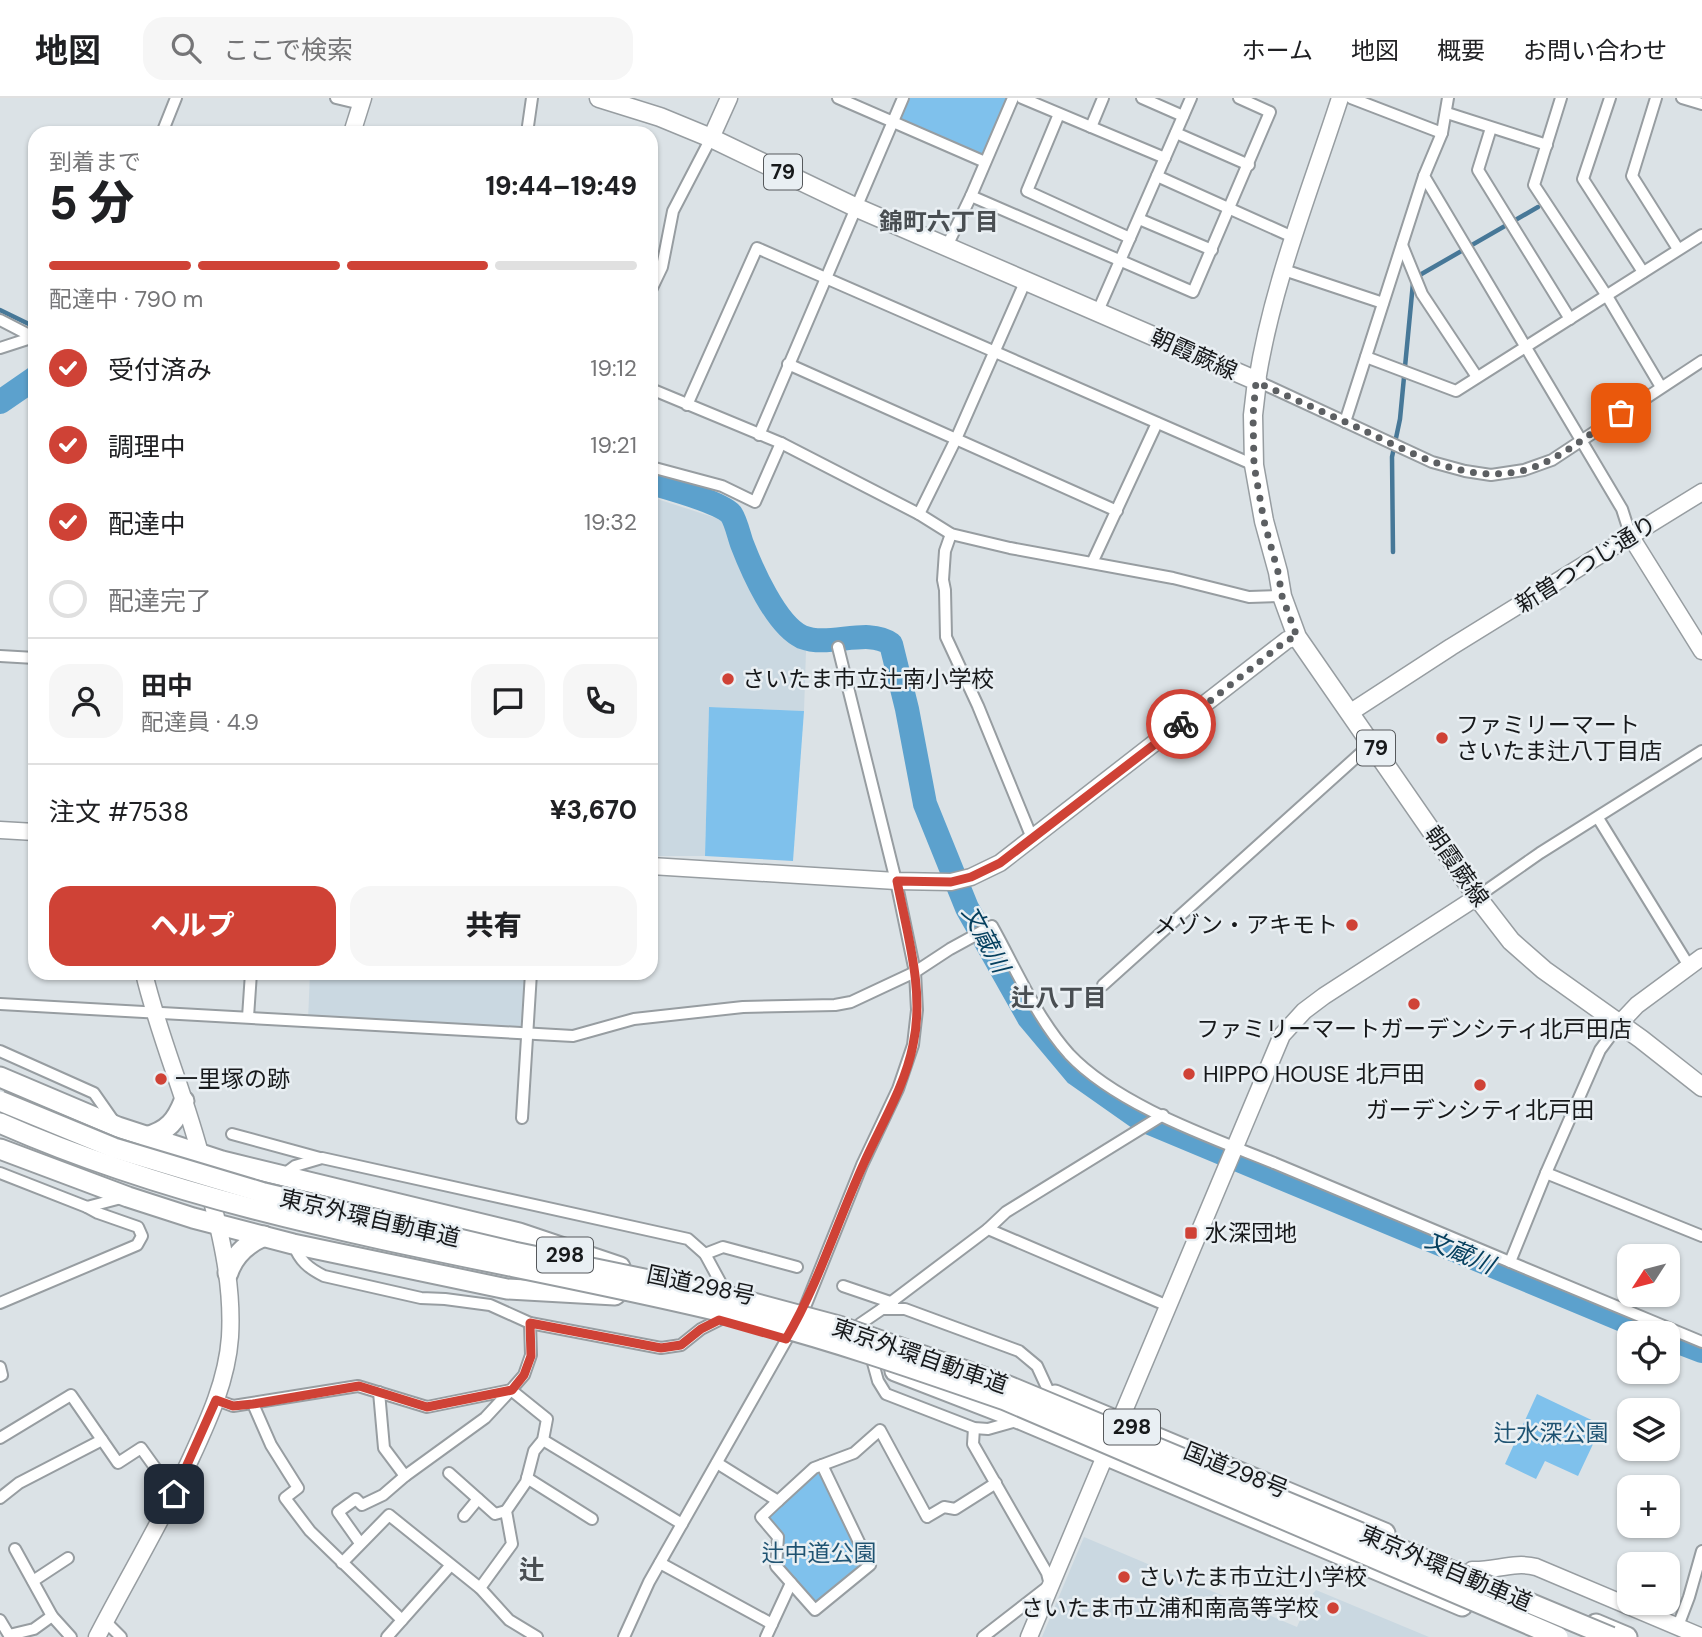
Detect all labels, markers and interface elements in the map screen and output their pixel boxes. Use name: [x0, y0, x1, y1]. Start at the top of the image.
search box: [143, 17, 633, 80]
text: 地図: [35, 29, 101, 72]
icon: search: [167, 29, 205, 67]
text: ここで検索: [223, 33, 353, 67]
text: ホーム: [1242, 35, 1313, 66]
text: 地図: [1351, 35, 1399, 66]
text: 概要: [1437, 35, 1485, 66]
text: お問い合わせ: [1523, 35, 1667, 66]
text: 到着まで: [49, 147, 141, 177]
road number: 79: [764, 154, 802, 190]
text: 19:44–19:49: [485, 169, 637, 203]
text: 5 分: [49, 173, 134, 233]
district label: 錦町六丁目: [879, 206, 999, 237]
text: 配達中 · 790 m: [49, 284, 203, 314]
street label: 朝霞蕨線: [1146, 322, 1242, 386]
icon: check: [49, 349, 87, 387]
text: 受付済み: [108, 353, 212, 387]
text: 19:12: [590, 353, 637, 383]
pin: [1591, 383, 1651, 443]
icon: bag: [1602, 394, 1640, 432]
icon: check: [49, 426, 87, 464]
text: 調理中: [108, 430, 186, 464]
text: 19:21: [590, 430, 637, 460]
icon: check: [49, 503, 87, 541]
text: 配達中: [108, 507, 186, 541]
text: 19:32: [584, 507, 637, 537]
street label: 新曽つつじ通り: [1510, 509, 1662, 619]
text: 配達完了: [108, 584, 212, 618]
button: person: [49, 664, 123, 738]
button: chat: [471, 664, 545, 738]
button: phone: [563, 664, 637, 738]
place label: さいたま市立辻南小学校: [742, 664, 994, 694]
text: 田中: [141, 669, 193, 703]
marker: さいたま市立辻南小学校: [720, 671, 736, 687]
courier: [1146, 689, 1216, 759]
icon: bike: [1162, 705, 1200, 743]
text: 配達員 · 4.9: [141, 707, 259, 737]
place label: ファミリーマート さいたま辻八丁目店: [1456, 710, 1662, 766]
road number: 79: [1357, 730, 1395, 766]
marker: ファミリーマート さいたま辻八丁目店: [1434, 730, 1450, 746]
text: ¥3,670: [550, 793, 637, 827]
text: 注文 #7538: [49, 795, 189, 829]
street label: 朝霞蕨線: [1418, 820, 1496, 912]
button: ヘルプ: [49, 886, 336, 966]
button: 共有: [350, 886, 637, 966]
water label: 文蔵川: [955, 900, 1018, 981]
place label: メゾン・アキモト: [1154, 910, 1338, 940]
marker: メゾン・アキモト: [1344, 917, 1360, 933]
district label: 辻八丁目: [1011, 982, 1107, 1013]
marker: ファミリーマートガーデンシティ北戸田店: [1406, 996, 1422, 1012]
place label: ファミリーマートガーデンシティ北戸田店: [1196, 1014, 1632, 1044]
place label: HIPPO HOUSE 北戸田: [1203, 1059, 1425, 1089]
place label: 一里塚の跡: [175, 1064, 290, 1094]
marker: HIPPO HOUSE 北戸田: [1181, 1066, 1197, 1082]
marker: 一里塚の跡: [153, 1071, 169, 1087]
marker: ガーデンシティ北戸田: [1472, 1077, 1488, 1093]
place label: ガーデンシティ北戸田: [1366, 1095, 1594, 1125]
street label: 東京外環自動車道: [277, 1183, 463, 1253]
place label: 水深団地: [1205, 1218, 1297, 1248]
water label: 文蔵川: [1421, 1224, 1502, 1282]
marker: 水深団地: [1183, 1225, 1199, 1241]
road number: 298: [537, 1238, 593, 1272]
north arrow: [1617, 1244, 1680, 1307]
map controls: [1617, 1244, 1680, 1615]
street label: 国道298号: [644, 1259, 758, 1311]
street label: 東京外環自動車道: [828, 1312, 1012, 1400]
button: locate: [1617, 1321, 1680, 1384]
button: layers: [1617, 1398, 1680, 1461]
road number: 298: [1104, 1410, 1160, 1444]
park label: 辻水深公園: [1494, 1418, 1609, 1448]
street label: 国道298号: [1179, 1435, 1293, 1505]
pin: [144, 1464, 204, 1524]
icon: home: [155, 1475, 193, 1513]
button: +: [1617, 1475, 1680, 1538]
street label: 東京外環自動車道: [1355, 1518, 1537, 1618]
park label: 辻中道公園: [762, 1538, 877, 1568]
button: −: [1617, 1552, 1680, 1615]
district label: 辻: [519, 1553, 545, 1587]
place label: さいたま市立辻小学校: [1138, 1562, 1367, 1592]
marker: さいたま市立辻小学校: [1116, 1569, 1132, 1585]
place label: さいたま市立浦和南高等学校: [1021, 1593, 1319, 1623]
marker: さいたま市立浦和南高等学校: [1325, 1600, 1341, 1616]

